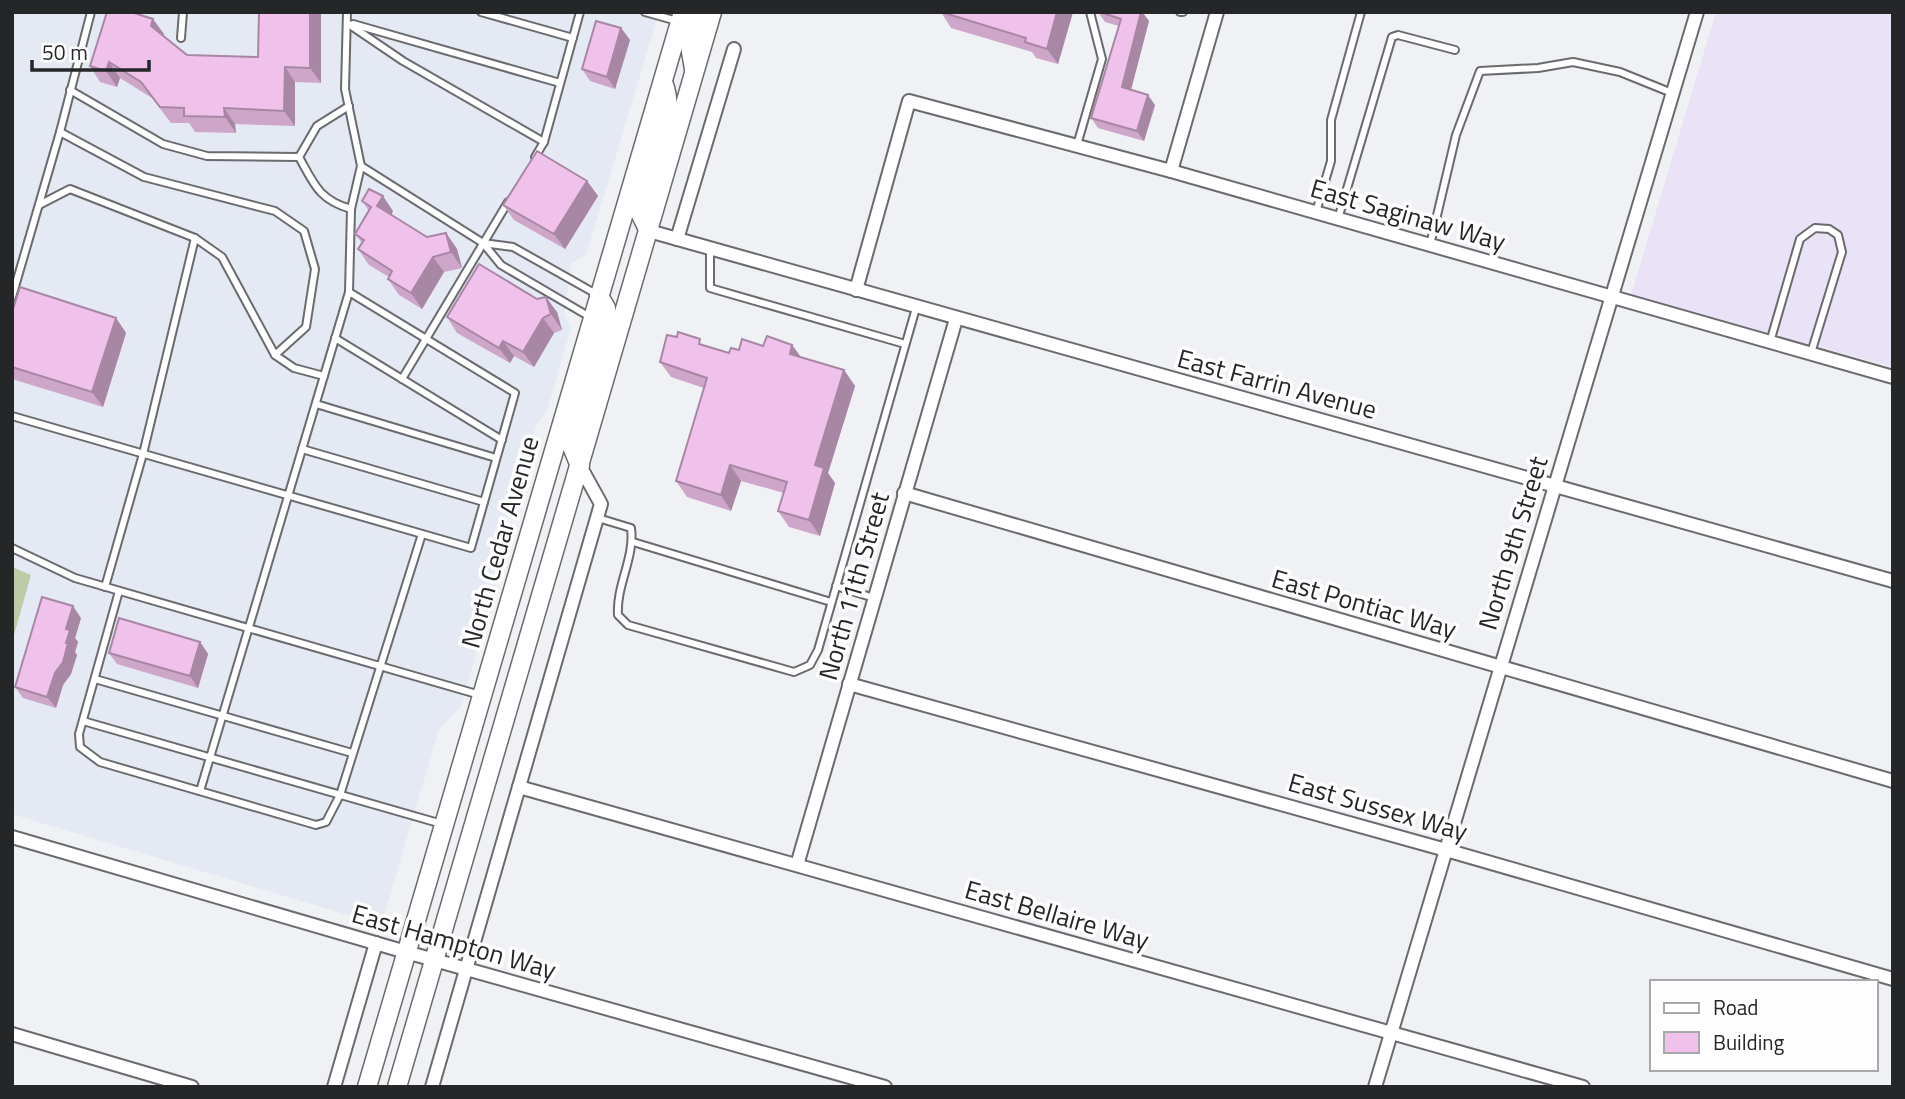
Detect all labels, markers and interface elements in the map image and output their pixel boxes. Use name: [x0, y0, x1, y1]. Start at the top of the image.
scale bar: [32, 28, 149, 72]
text: 50 m: [42, 36, 88, 68]
street label: East Saginaw Way: [1306, 168, 1510, 261]
street label: East Farrin Avenue: [1173, 338, 1381, 429]
street label: North Cedar Avenue: [451, 431, 548, 652]
street label: North 9th Street: [1468, 451, 1557, 634]
street label: North 11th Street: [808, 487, 899, 684]
street label: East Pontiac Way: [1267, 559, 1461, 648]
street label: East Sussex Way: [1284, 762, 1472, 851]
street label: East Bellaire Way: [960, 870, 1154, 959]
street label: East Hampton Way: [347, 894, 561, 989]
legend: [1650, 980, 1877, 1071]
text: Road: [1713, 991, 1758, 1023]
text: Building: [1713, 1026, 1785, 1058]

